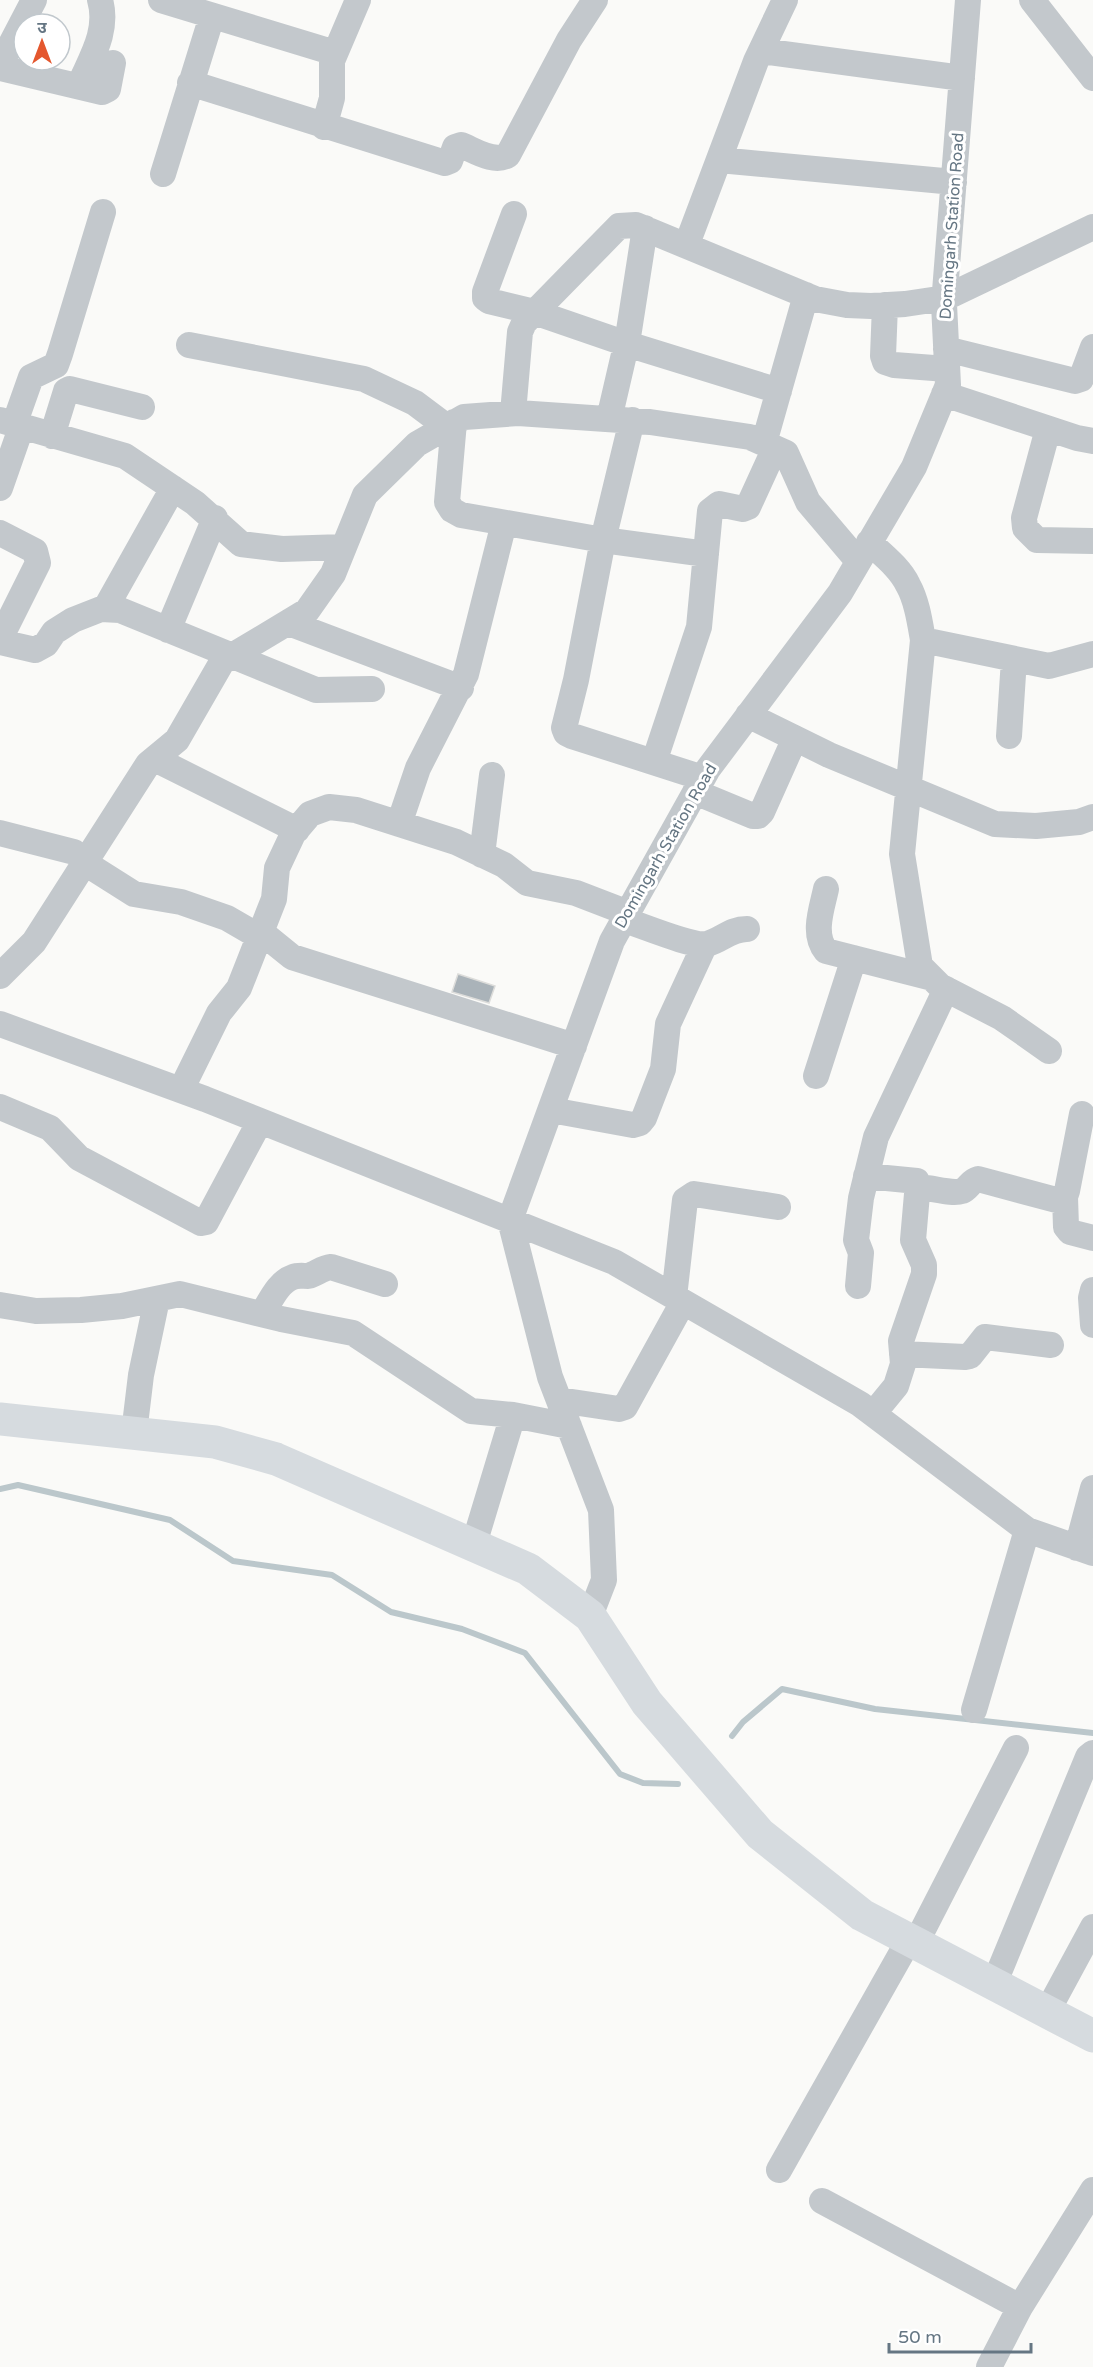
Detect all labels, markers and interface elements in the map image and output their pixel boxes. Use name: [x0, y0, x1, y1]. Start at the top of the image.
north arrow: [12, 12, 72, 72]
text: उ: [37, 18, 47, 38]
street label: Domingarh Station Road: [935, 132, 969, 320]
street label: Domingarh Station Road: [611, 760, 721, 932]
scale bar: [889, 2316, 1032, 2354]
text: 50 m: [898, 2326, 942, 2348]

